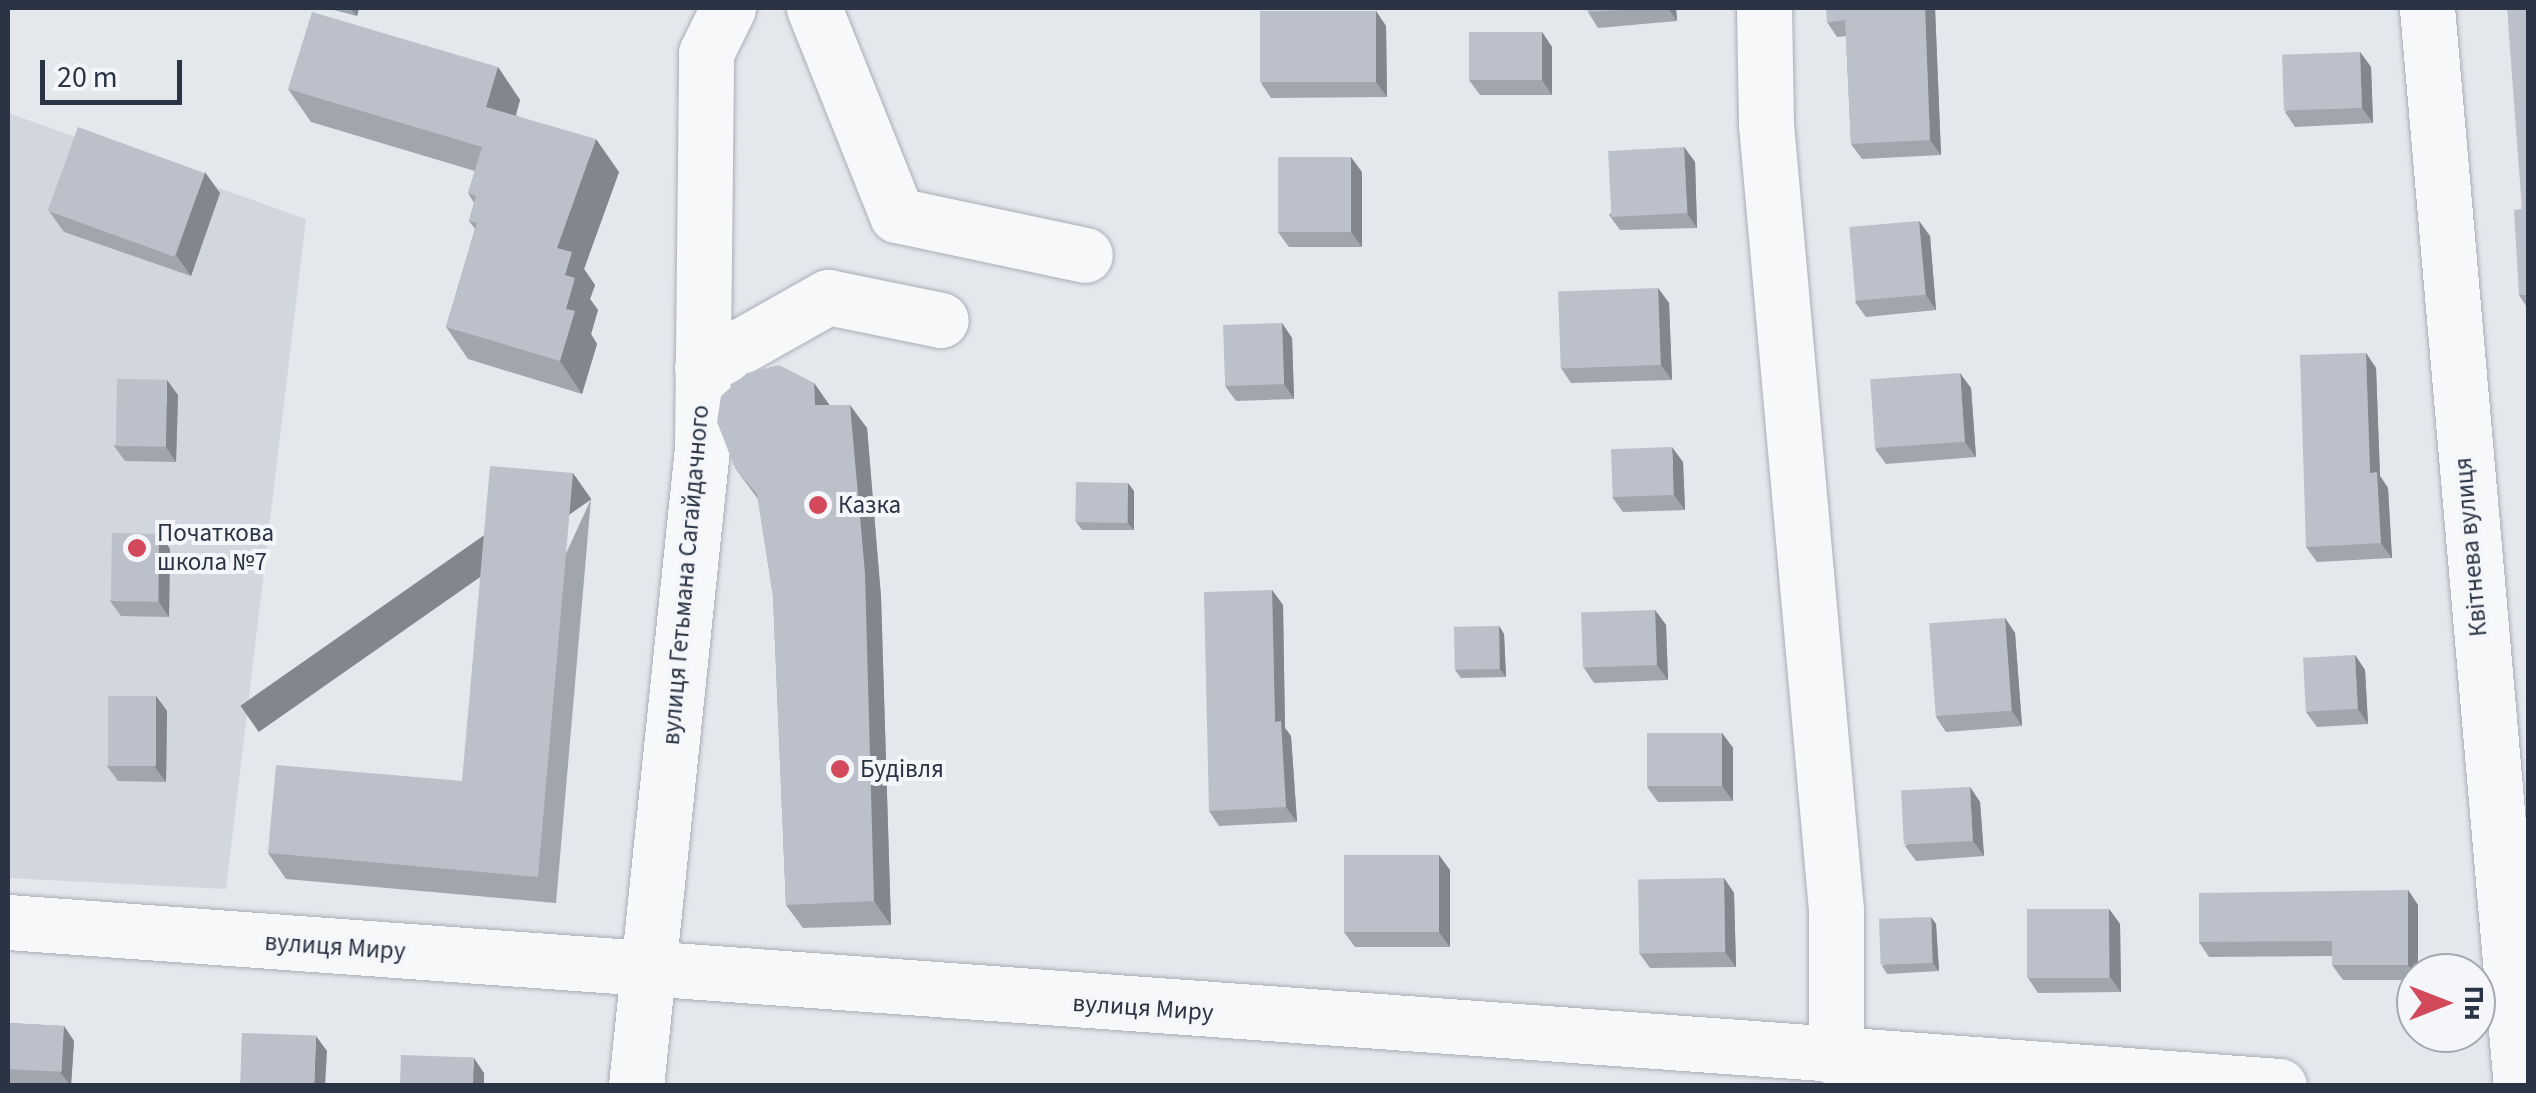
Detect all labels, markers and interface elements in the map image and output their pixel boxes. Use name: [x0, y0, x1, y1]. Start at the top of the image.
scale bar: [45, 40, 188, 102]
text: 20 m: [57, 56, 118, 99]
street label: вулиця Гетьмана Сагайдачного: [656, 404, 716, 746]
street label: Квітнева вулиця: [2448, 456, 2494, 638]
place label: Казка: [838, 490, 901, 520]
marker: Казка: [807, 494, 829, 516]
place label: Початкова школа №7: [157, 519, 274, 578]
marker: Початкова школа №7: [126, 537, 148, 559]
place label: Будівля: [860, 754, 944, 784]
marker: Будівля: [829, 758, 851, 780]
street label: вулиця Миру: [264, 927, 406, 967]
north arrow: [2396, 953, 2496, 1053]
text: Пн: [2454, 986, 2494, 1020]
street label: вулиця Миру: [1072, 988, 1214, 1028]

